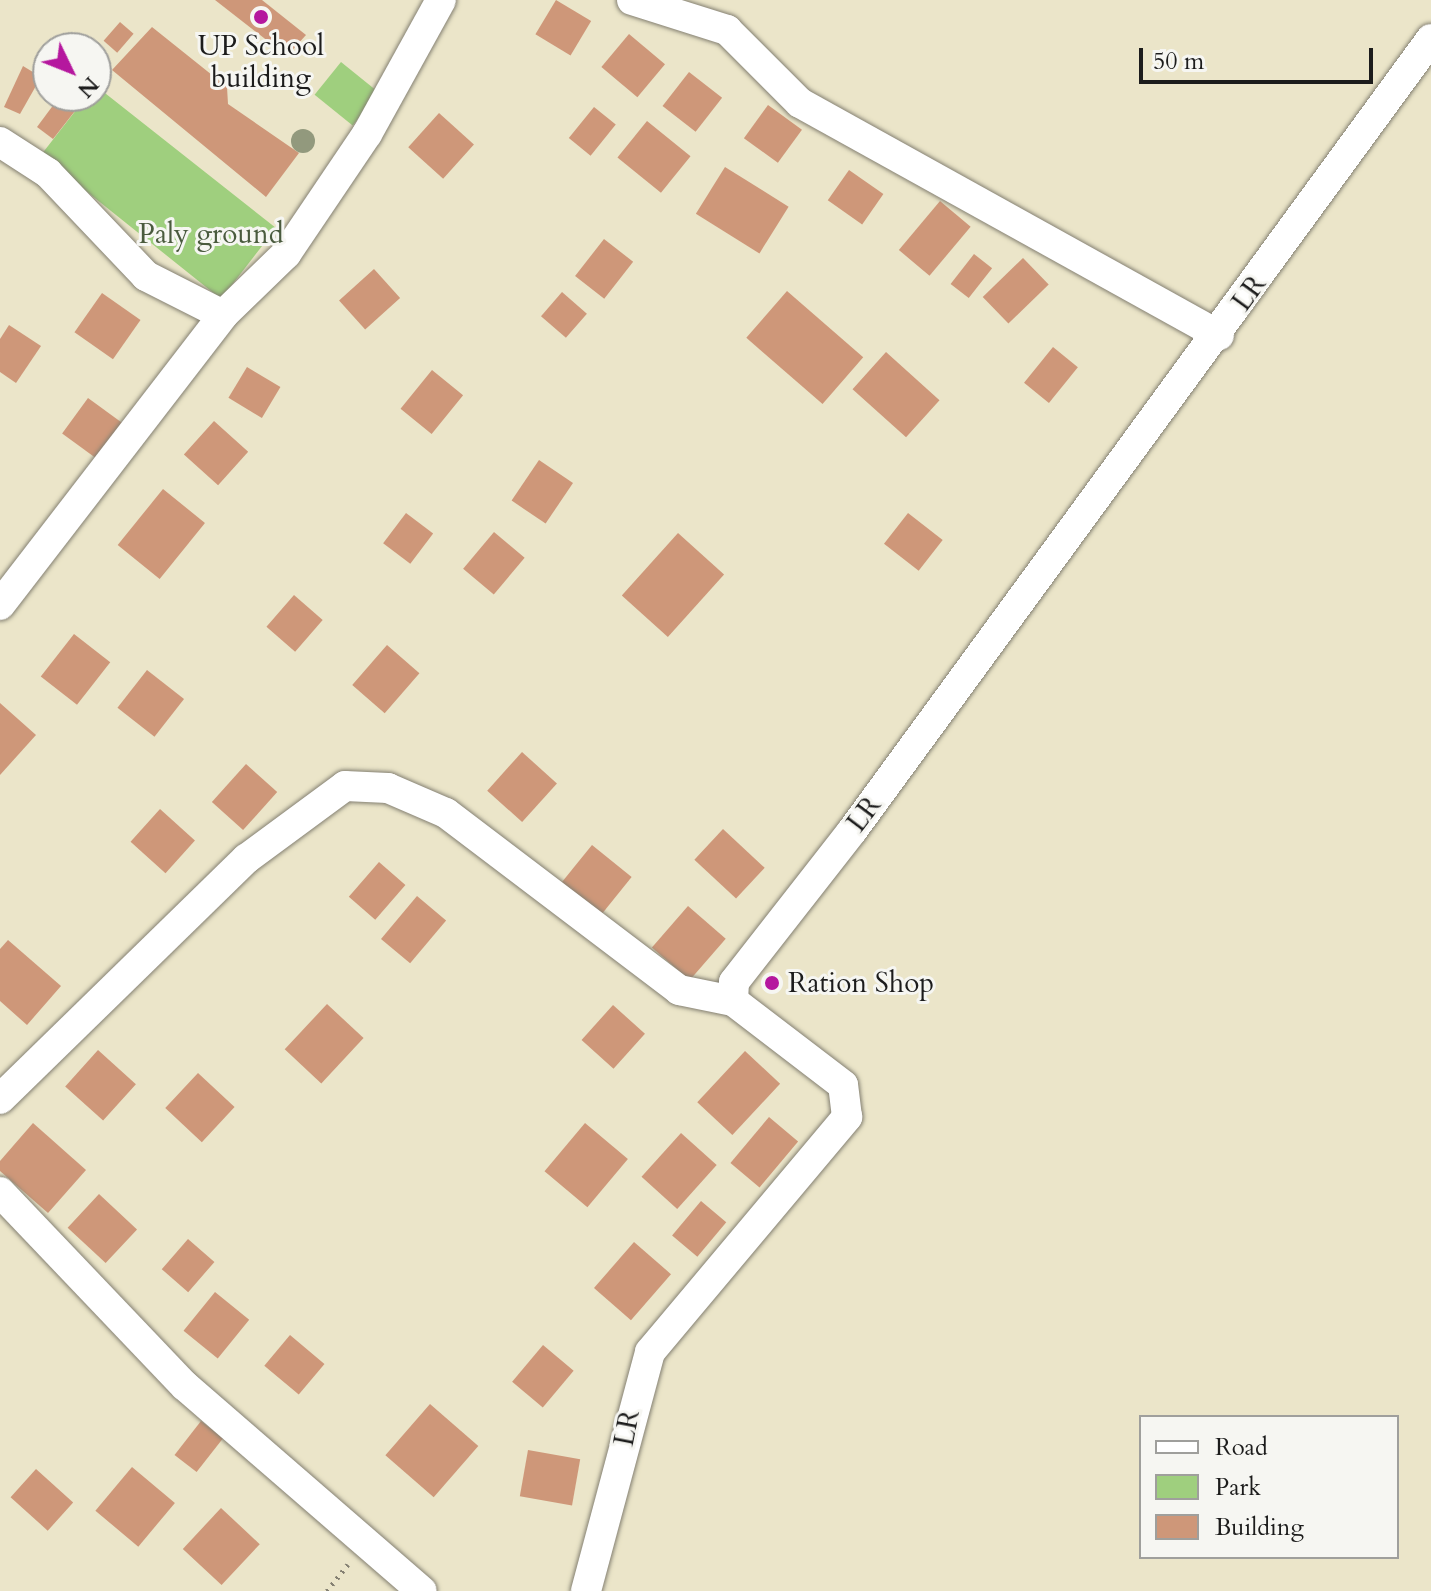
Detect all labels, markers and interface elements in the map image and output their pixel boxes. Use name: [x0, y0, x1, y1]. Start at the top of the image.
marker: UP School building: [252, 8, 270, 26]
place label: UP School building: [198, 29, 324, 95]
north arrow: [32, 32, 112, 112]
scale bar: [1143, 32, 1377, 82]
text: 50 m: [1153, 45, 1204, 78]
text: N: [71, 70, 106, 104]
park label: Paly ground: [138, 217, 284, 251]
street label: LR: [1225, 268, 1273, 318]
street label: LR: [840, 789, 888, 839]
place label: Ration Shop: [788, 966, 934, 1000]
marker: Ration Shop: [763, 974, 781, 992]
street label: LR: [607, 1407, 647, 1449]
legend: [1139, 1415, 1399, 1559]
text: Road: [1215, 1431, 1268, 1464]
text: Park: [1215, 1471, 1261, 1504]
text: Building: [1215, 1511, 1304, 1544]

